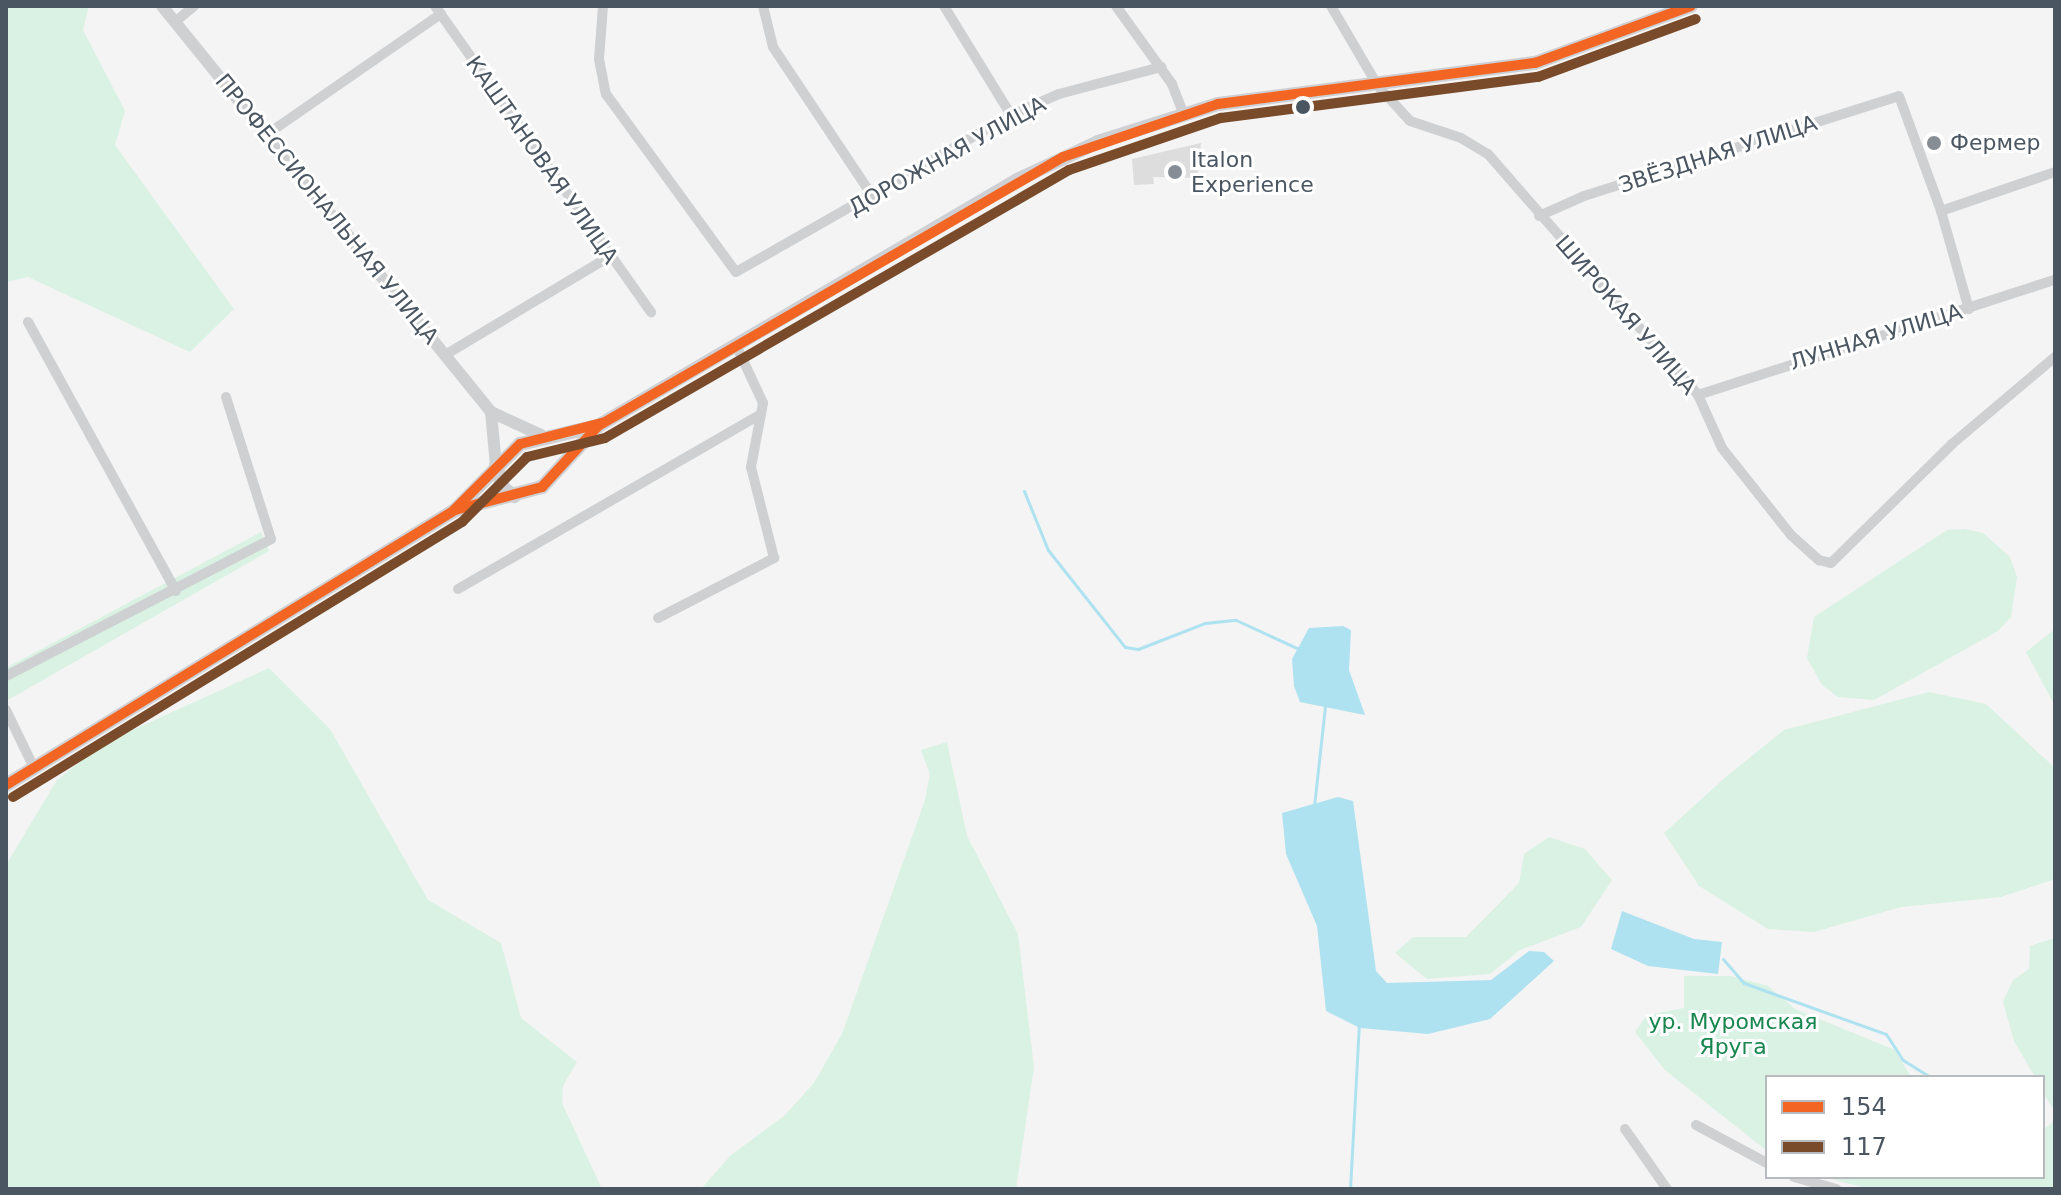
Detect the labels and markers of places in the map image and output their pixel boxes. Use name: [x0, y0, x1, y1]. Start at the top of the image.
unlabelled marker: [1295, 99, 1311, 115]
place label: Фермер: [1950, 130, 2041, 156]
marker: Фермер: [1925, 134, 1943, 152]
place label: Italon Experience: [1191, 146, 1314, 198]
marker: Italon Experience: [1166, 163, 1184, 181]

